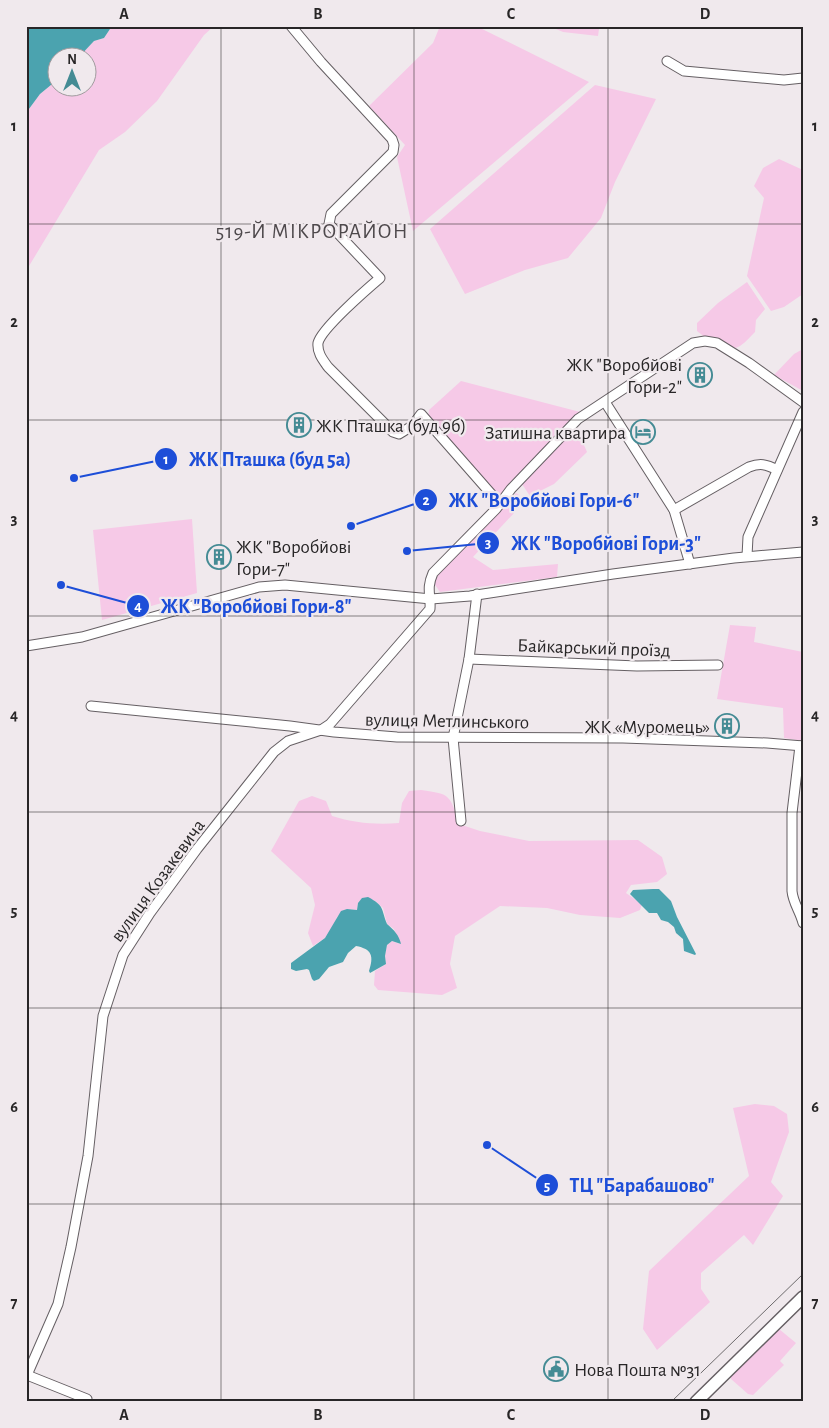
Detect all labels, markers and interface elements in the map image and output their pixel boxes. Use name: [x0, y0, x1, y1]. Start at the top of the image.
text: A: [119, 6, 129, 22]
text: B: [313, 6, 323, 22]
text: C: [507, 6, 516, 22]
text: D: [700, 6, 711, 22]
north arrow: [48, 48, 98, 98]
text: N: [67, 53, 77, 67]
text: 1: [11, 118, 17, 134]
text: 1: [812, 118, 818, 134]
district label: 519-Й МІКРОРАЙОН: [215, 220, 409, 242]
text: 2: [10, 314, 18, 330]
text: 2: [811, 314, 819, 330]
place label: ЖК "Воробйові Гори-2": [567, 356, 682, 397]
building icon: ЖК "Воробйові Гори-2": [687, 362, 713, 388]
building icon: ЖК Пташка (буд 9б): [286, 412, 312, 438]
place label: ЖК Пташка (буд 9б): [316, 417, 466, 436]
hotel icon: Затишна квартира: [630, 419, 656, 445]
place label: Затишна квартира: [485, 424, 626, 443]
callout: ЖК Пташка (буд 5а): [153, 442, 361, 477]
text: ЖК Пташка (буд 5а): [189, 450, 351, 470]
text: 1: [163, 452, 169, 467]
callout: ЖК "Воробйові Гори-6": [414, 482, 650, 517]
text: ЖК "Воробйові Гори-6": [449, 491, 639, 511]
text: 2: [422, 493, 430, 508]
text: 3: [11, 511, 18, 527]
text: 3: [812, 511, 819, 527]
callout: ЖК "Воробйові Гори-3": [476, 525, 711, 560]
text: ЖК "Воробйові Гори-3": [511, 534, 701, 554]
text: 3: [485, 536, 491, 551]
place label: ЖК "Воробйові Гори-7": [236, 538, 351, 579]
building icon: ЖК "Воробйові Гори-7": [206, 544, 232, 570]
callout: ЖК "Воробйові Гори-8": [125, 588, 361, 623]
text: ЖК "Воробйові Гори-8": [160, 597, 352, 617]
text: 4: [134, 599, 142, 614]
street label: Байкарський проїзд: [517, 636, 671, 661]
text: 4: [10, 707, 18, 723]
text: 4: [811, 707, 819, 723]
street label: вулиця Метлинського: [365, 711, 529, 732]
building icon: ЖК «Муромець»: [714, 713, 740, 739]
place label: ЖК «Муромець»: [585, 718, 710, 737]
street label: вулиця Козакевича: [108, 816, 209, 946]
text: 5: [11, 903, 18, 919]
text: 5: [812, 903, 819, 919]
text: 6: [10, 1099, 18, 1115]
text: 6: [811, 1099, 819, 1115]
callout: ТЦ "Барабашово": [535, 1168, 725, 1203]
text: ТЦ "Барабашово": [570, 1176, 714, 1196]
text: 5: [544, 1179, 550, 1194]
text: 7: [11, 1295, 18, 1311]
text: 7: [812, 1295, 819, 1311]
public building icon: Нова Пошта №31: [543, 1356, 569, 1382]
place label: Нова Пошта №31: [574, 1361, 701, 1380]
text: A: [119, 1407, 129, 1423]
text: B: [313, 1407, 323, 1423]
text: C: [507, 1407, 516, 1423]
text: D: [700, 1407, 711, 1423]

